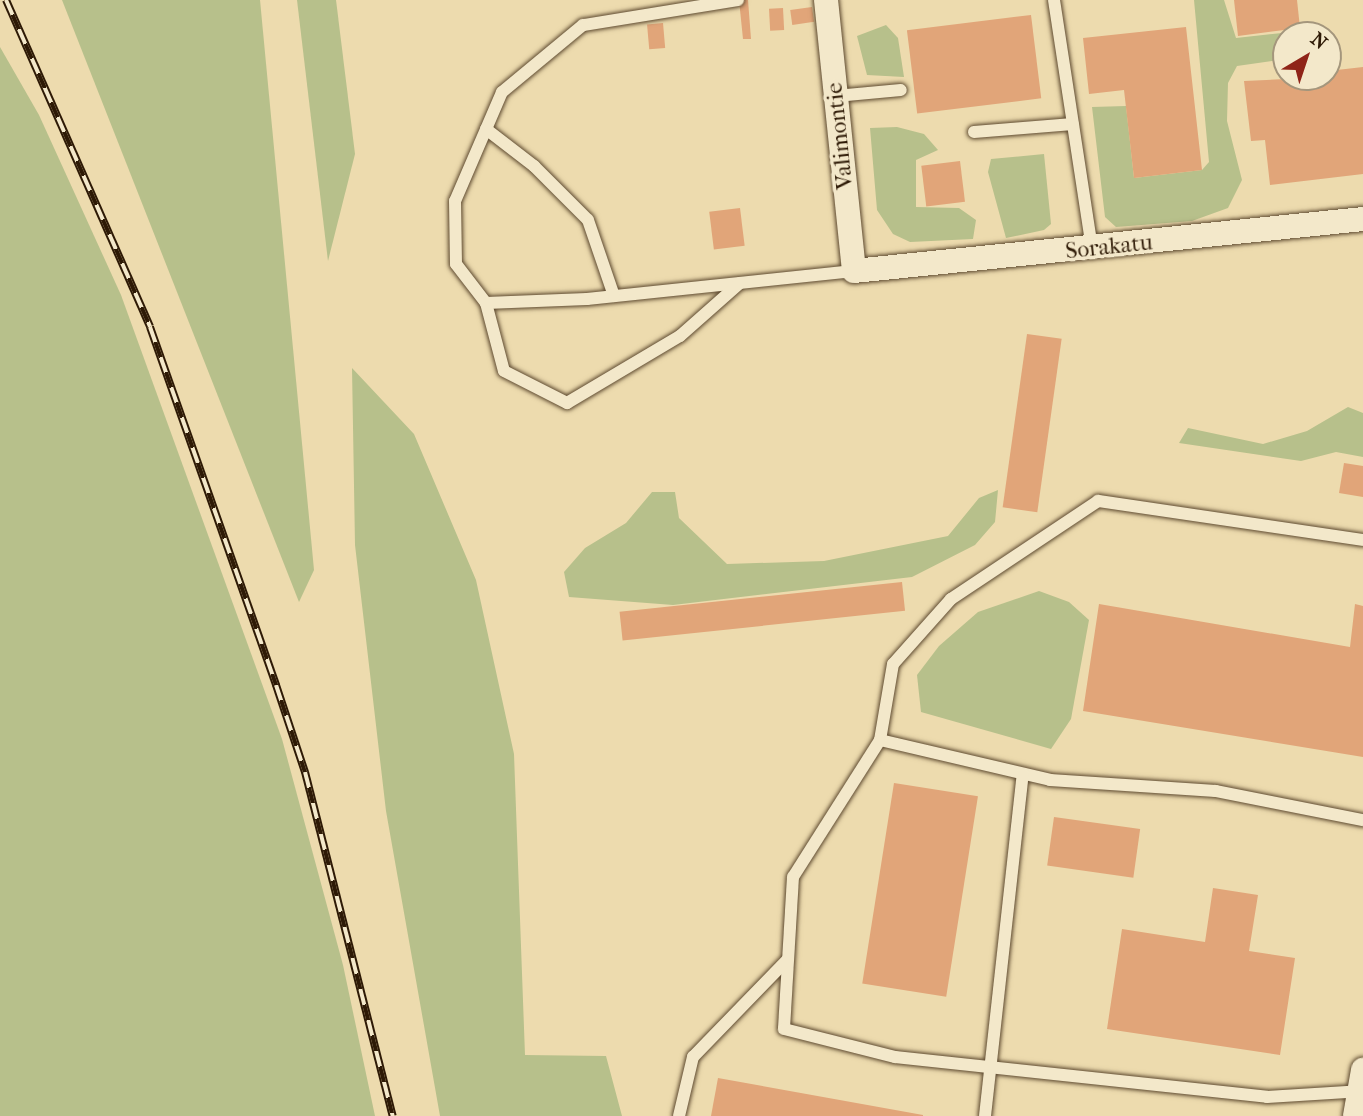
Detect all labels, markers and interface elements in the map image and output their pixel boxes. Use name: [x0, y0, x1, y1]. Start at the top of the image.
north arrow: [1272, 21, 1342, 91]
text: N: [1306, 28, 1331, 54]
street label: Valimontie: [821, 81, 859, 191]
street label: Sorakatu: [1064, 229, 1154, 265]

